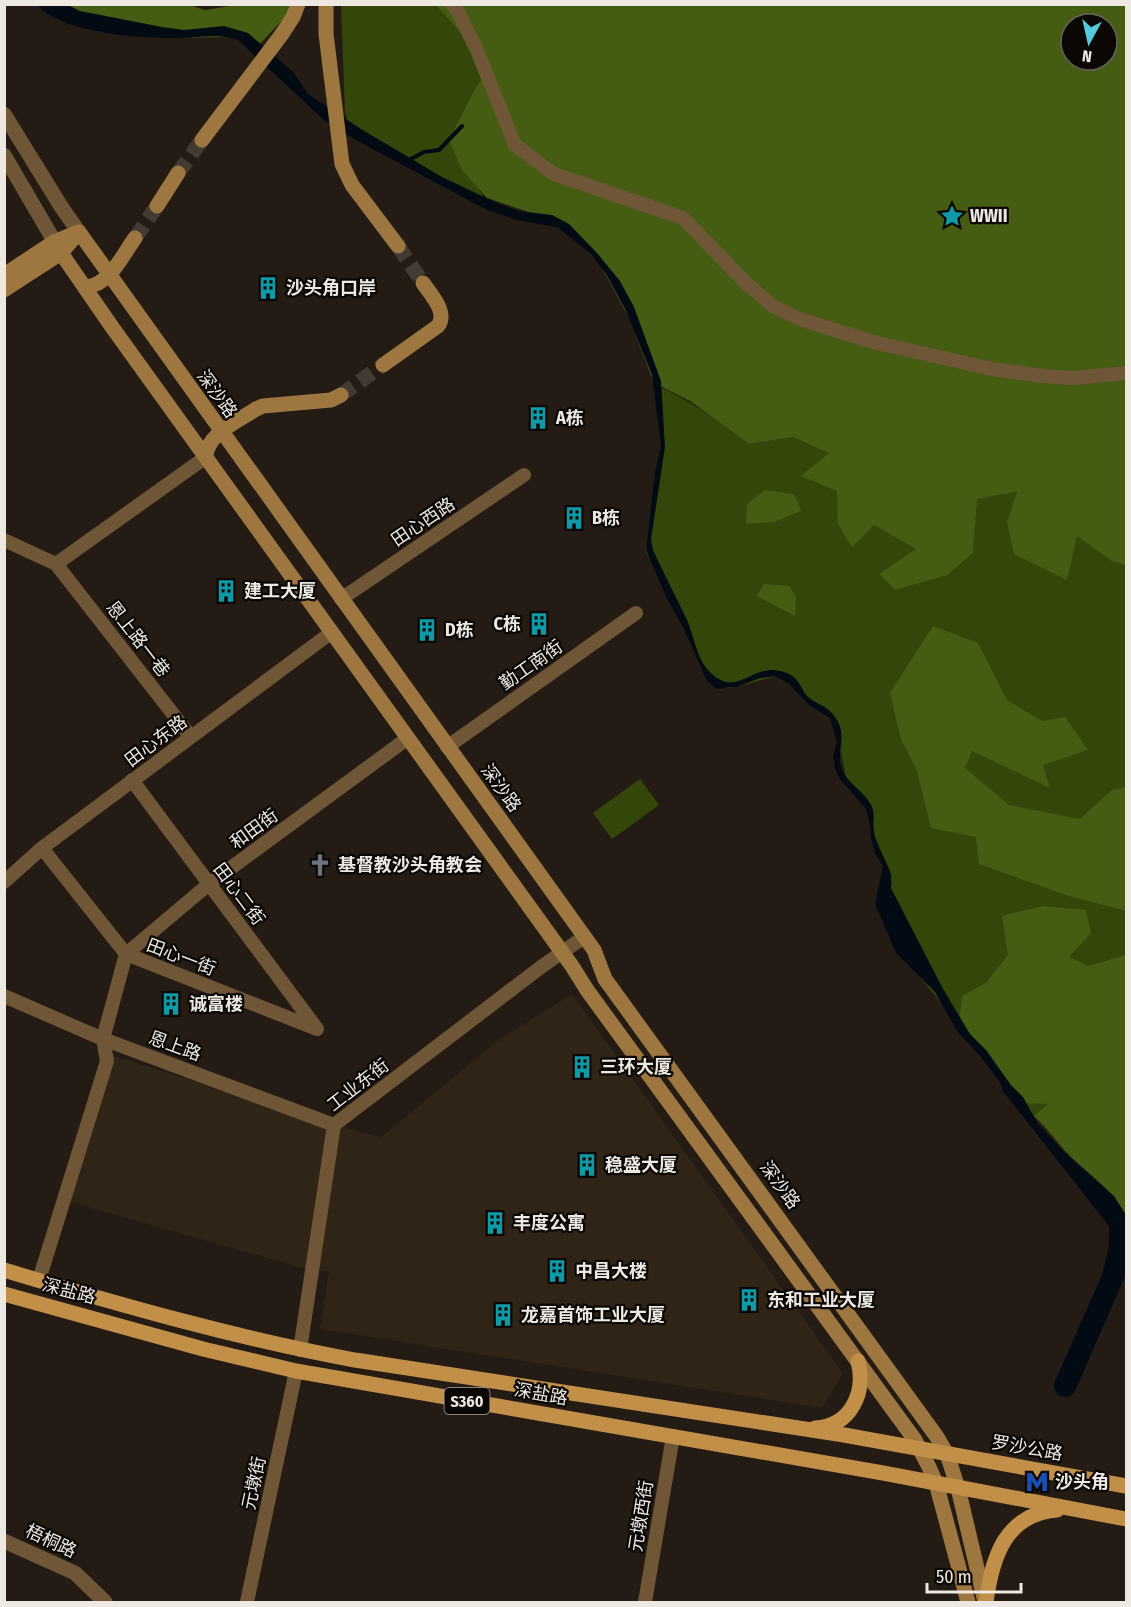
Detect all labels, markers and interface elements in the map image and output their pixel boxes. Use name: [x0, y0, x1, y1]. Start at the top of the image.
north arrow: [1059, 12, 1119, 72]
text: N: [1081, 46, 1093, 66]
place icon: WWII: [939, 203, 965, 229]
place label: WWII: [970, 205, 1007, 227]
building icon: 沙头角口岸: [255, 275, 281, 301]
place label: 沙头角口岸: [286, 277, 376, 299]
street label: 深沙路: [192, 366, 242, 422]
building icon: A栋: [525, 405, 551, 431]
place label: A栋: [555, 407, 584, 429]
street label: 田心西路: [387, 493, 459, 551]
building icon: B栋: [561, 505, 587, 531]
place label: B栋: [592, 507, 620, 529]
building icon: 建工大厦: [213, 578, 239, 604]
place label: 建工大厦: [244, 580, 316, 602]
street label: 恩上路一巷: [102, 597, 174, 681]
building icon: C栋: [526, 611, 552, 637]
place label: C栋: [494, 613, 521, 635]
building icon: D栋: [414, 617, 440, 643]
place label: D栋: [445, 619, 474, 641]
street label: 勤工南街: [495, 635, 567, 695]
street label: 田心东路: [121, 711, 191, 771]
street label: 深沙路: [476, 760, 526, 816]
street label: 和田街: [226, 804, 282, 854]
church icon: 基督教沙头角教会: [307, 852, 333, 878]
place label: 基督教沙头角教会: [338, 854, 482, 876]
street label: 田心二街: [209, 859, 269, 929]
street label: 田心一街: [143, 934, 219, 980]
building icon: 诚富楼: [158, 991, 184, 1017]
place label: 诚富楼: [189, 993, 243, 1015]
street label: 恩上路: [146, 1026, 204, 1066]
street label: 工业东街: [323, 1054, 393, 1116]
building icon: 三环大厦: [569, 1054, 595, 1080]
place label: 三环大厦: [600, 1056, 672, 1078]
building icon: 稳盛大厦: [574, 1152, 600, 1178]
place label: 稳盛大厦: [605, 1154, 677, 1176]
street label: 深沙路: [755, 1157, 805, 1213]
building icon: 丰度公寓: [482, 1210, 508, 1236]
place label: 丰度公寓: [513, 1212, 585, 1234]
building icon: 中昌大楼: [544, 1258, 570, 1284]
place label: 中昌大楼: [575, 1260, 647, 1282]
street label: 深盐路: [40, 1273, 98, 1309]
building icon: 东和工业大厦: [736, 1287, 762, 1313]
place label: 东和工业大厦: [767, 1289, 875, 1311]
building icon: 龙嘉首饰工业大厦: [490, 1302, 516, 1328]
place label: 龙嘉首饰工业大厦: [521, 1304, 665, 1326]
street label: 深盐路: [513, 1378, 569, 1410]
road number: S360: [444, 1388, 490, 1414]
street label: 罗沙公路: [990, 1431, 1064, 1465]
street label: 元墩街: [238, 1454, 270, 1512]
metro station icon: 沙头角: [1024, 1469, 1050, 1495]
place label: 沙头角: [1055, 1471, 1109, 1493]
street label: 元墩西街: [625, 1479, 657, 1553]
street label: 梧桐路: [22, 1520, 80, 1562]
scale bar: [927, 1556, 1022, 1594]
text: 50 m: [936, 1566, 972, 1588]

